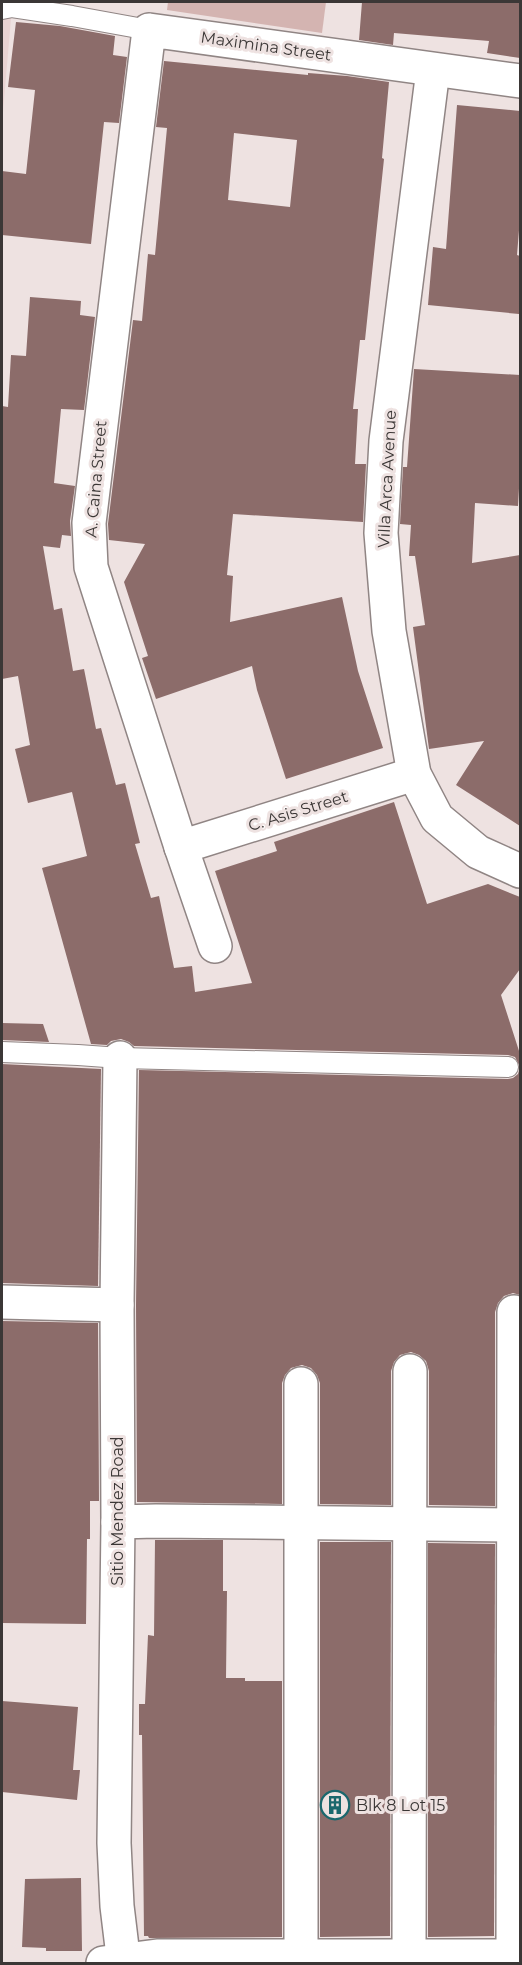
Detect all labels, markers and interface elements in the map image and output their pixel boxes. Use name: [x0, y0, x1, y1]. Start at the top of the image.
street label: Maximina Street: [199, 27, 333, 65]
street label: Villa Arca Avenue: [374, 410, 400, 548]
street label: A. Caina Street: [81, 419, 111, 538]
street label: C. Asis Street: [246, 787, 351, 835]
street label: Sitio Mendez Road: [108, 1436, 127, 1586]
building icon: Blk 8 Lot 15: [319, 1789, 351, 1821]
place label: Blk 8 Lot 15: [356, 1796, 445, 1815]

